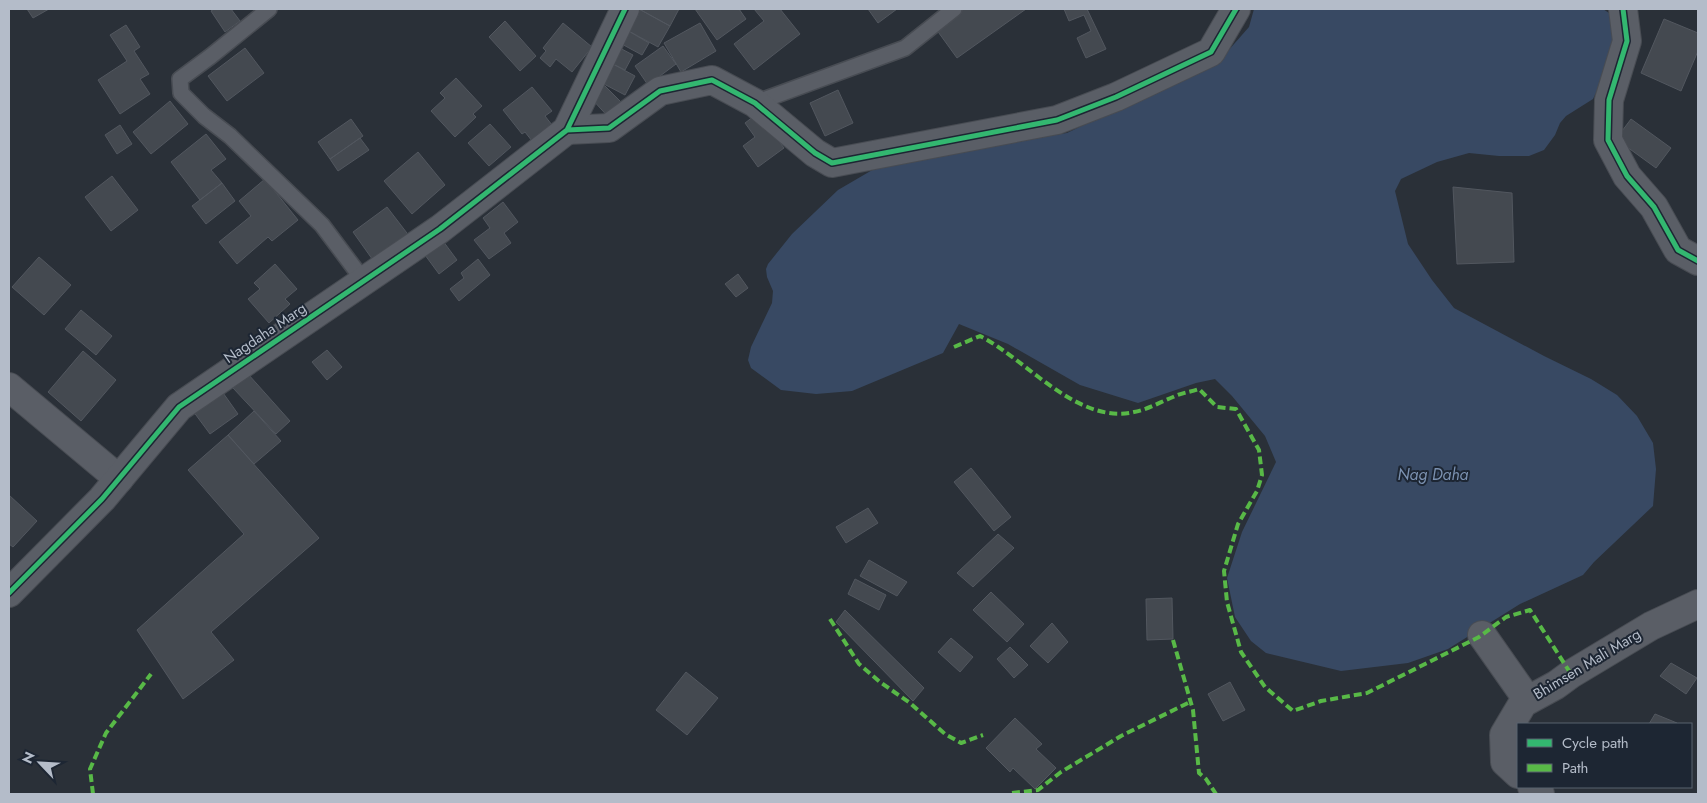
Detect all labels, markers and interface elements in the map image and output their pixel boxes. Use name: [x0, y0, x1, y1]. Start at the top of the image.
street label: Nagdaha Marg: [219, 297, 311, 369]
water label: Nag Daha: [1398, 463, 1469, 486]
street label: Bhimsen Mali Marg: [1529, 623, 1645, 705]
legend: [1517, 723, 1692, 788]
text: Cycle path: [1562, 732, 1629, 754]
north arrow: [15, 738, 65, 788]
text: N: [17, 748, 40, 767]
text: Path: [1562, 757, 1588, 779]

